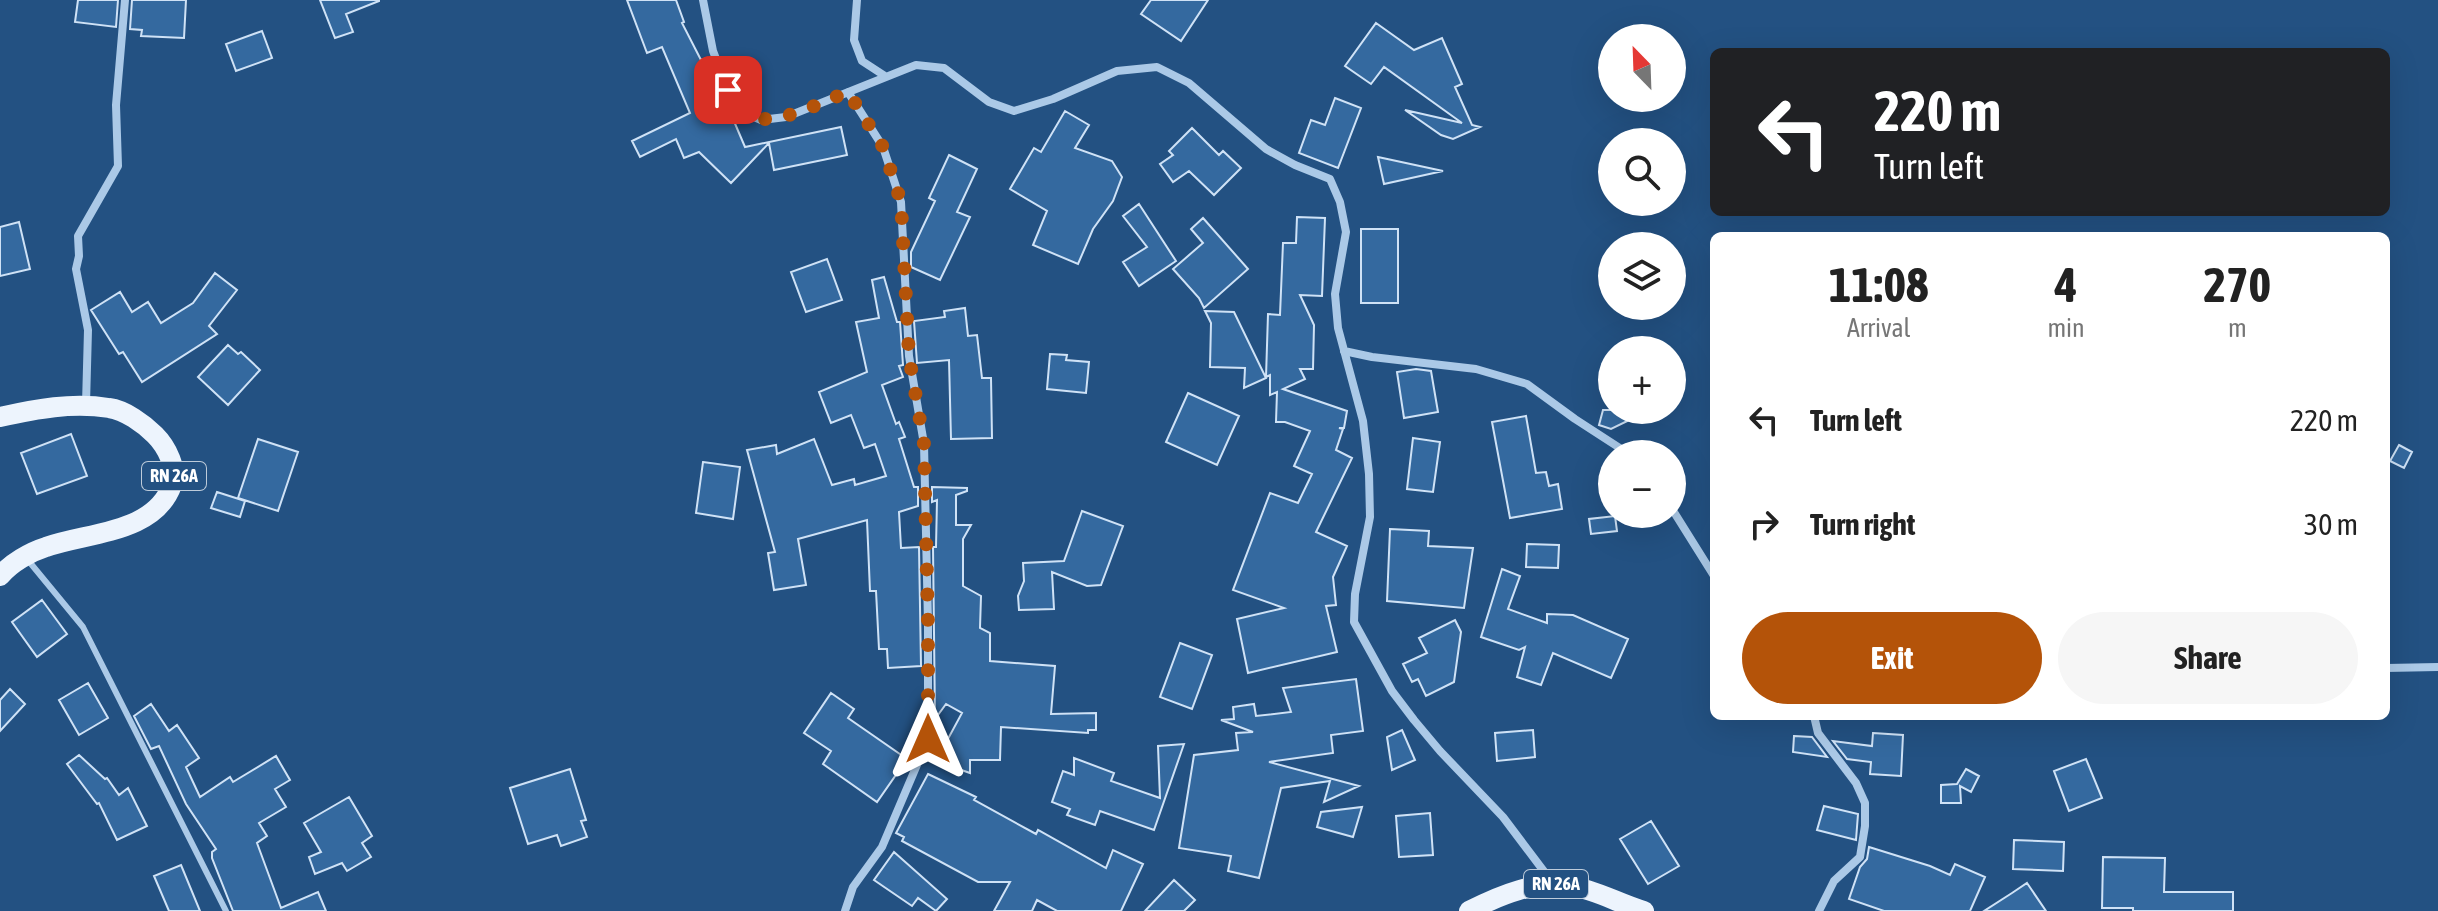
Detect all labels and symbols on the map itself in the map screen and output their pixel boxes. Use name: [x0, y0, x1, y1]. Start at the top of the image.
north arrow: [1598, 24, 1686, 112]
pin: [694, 56, 762, 124]
road number: RN 26A: [142, 462, 206, 490]
position arrow: [886, 697, 970, 781]
road number: RN 26A: [1524, 870, 1588, 898]

